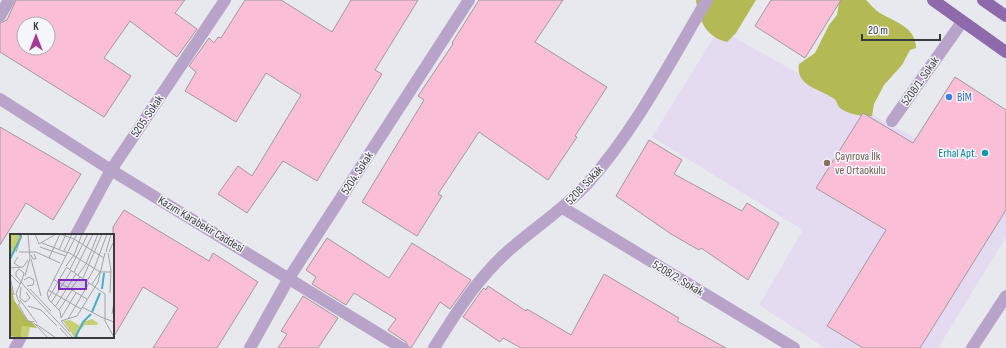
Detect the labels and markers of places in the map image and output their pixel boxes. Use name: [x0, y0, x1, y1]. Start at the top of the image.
place label: BİM: [957, 90, 972, 105]
marker: BİM: [944, 92, 954, 102]
place label: Erhal Apt.: [938, 146, 977, 161]
marker: Erhal Apt.: [980, 148, 990, 158]
place label: Çayırova İlk ve Ortaokulu: [835, 149, 886, 178]
marker: Çayırova İlk ve Ortaokulu: [822, 158, 832, 168]

